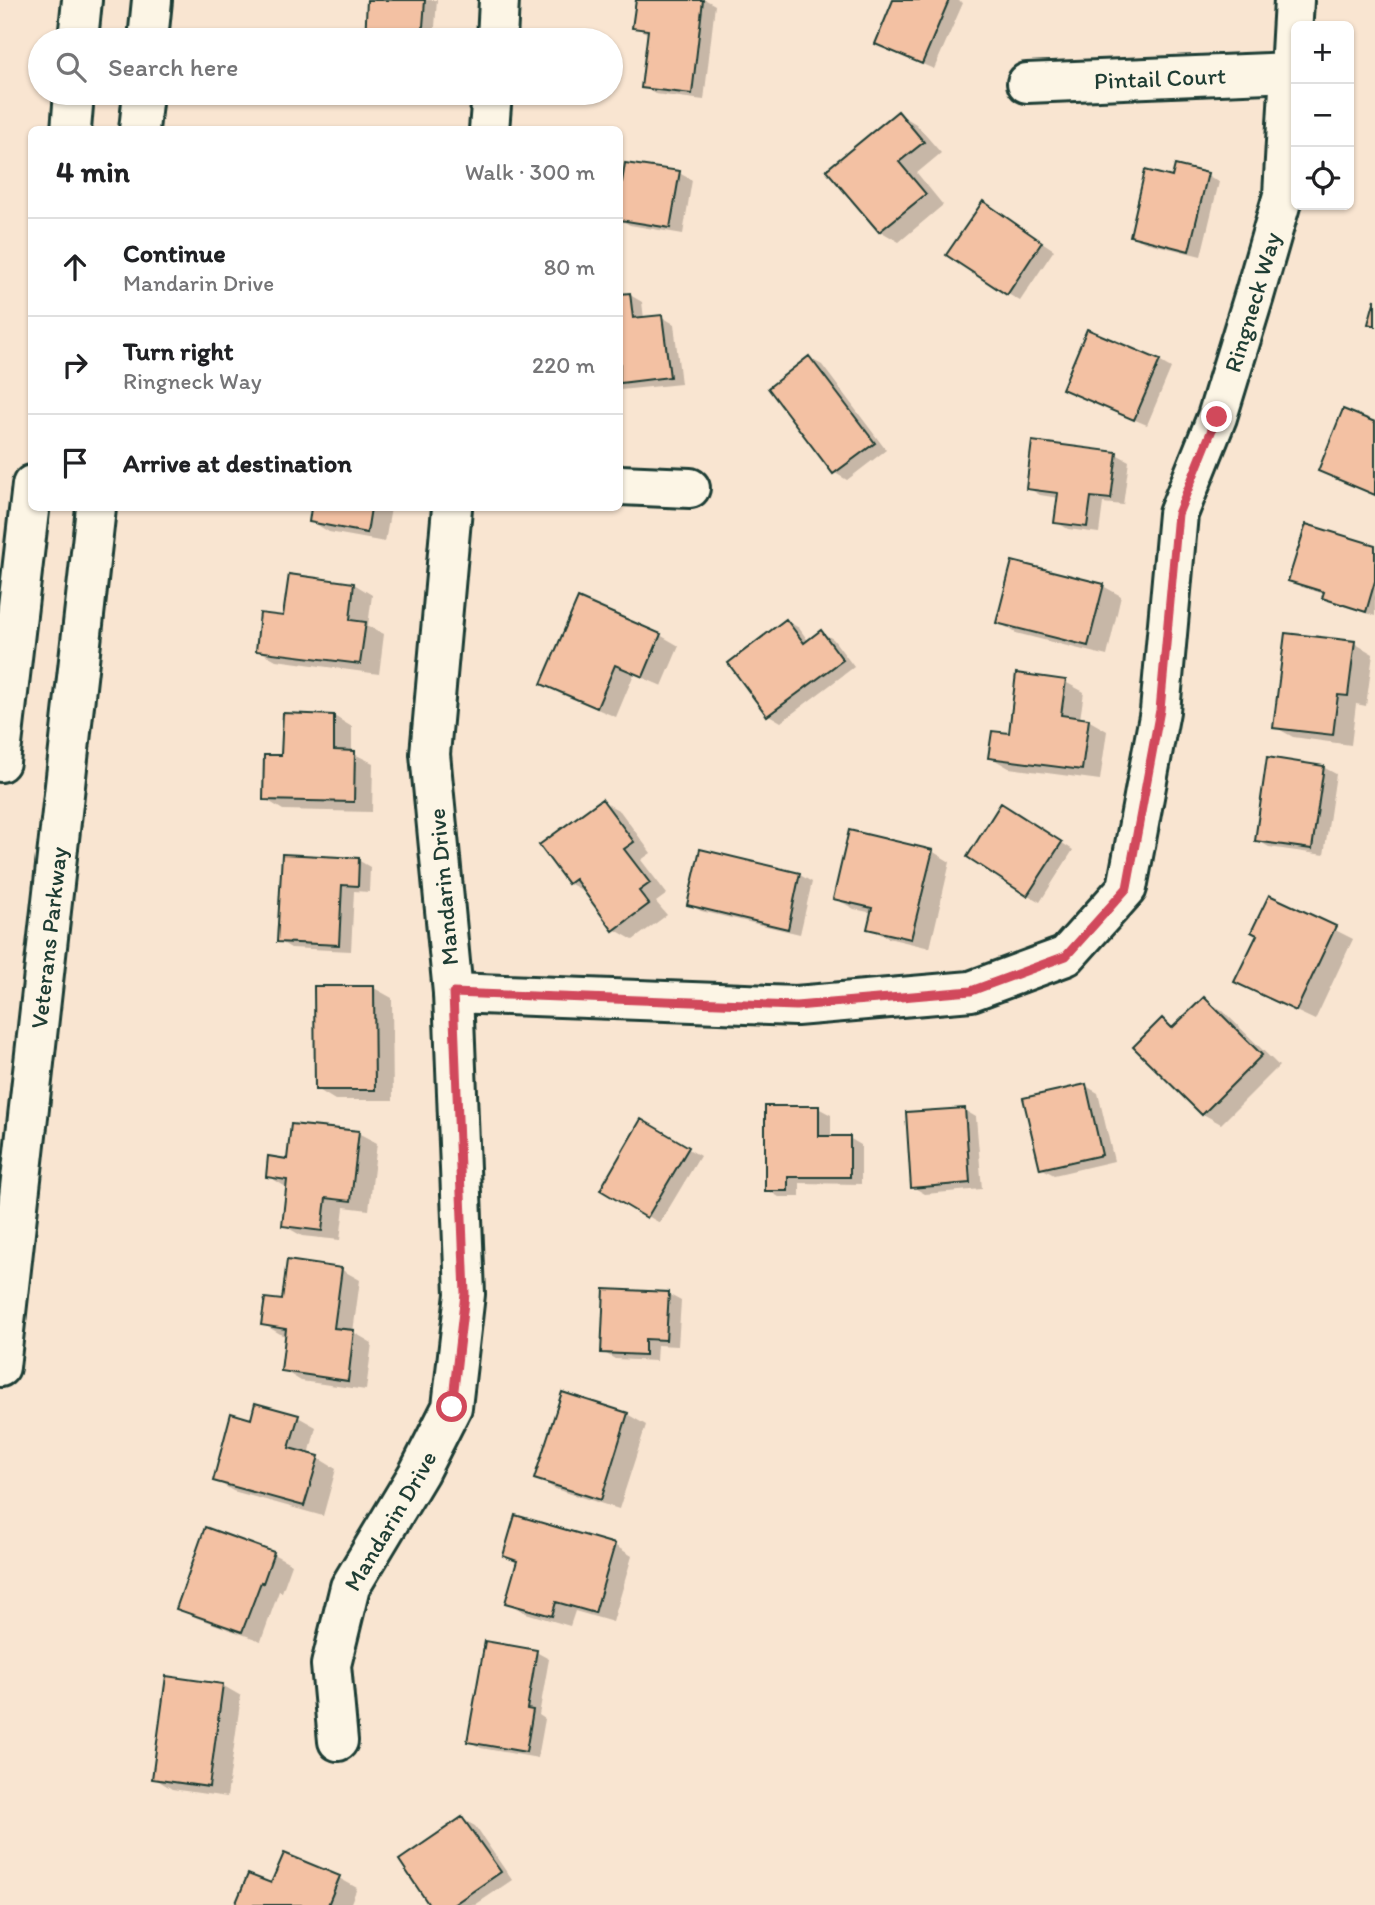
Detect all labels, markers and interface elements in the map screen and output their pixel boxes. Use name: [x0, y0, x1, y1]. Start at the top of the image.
map controls: [1291, 21, 1354, 210]
button: +: [1291, 21, 1354, 84]
search box: [28, 28, 623, 105]
icon: search: [52, 48, 90, 86]
text: Search here: [108, 51, 238, 83]
street label: Pintail Court: [1093, 60, 1226, 95]
button: −: [1291, 84, 1354, 147]
button: locate: [1291, 147, 1354, 210]
text: 4 min: [56, 153, 130, 190]
text: Walk · 300 m: [465, 158, 595, 186]
street label: Ringneck Way: [1217, 228, 1286, 376]
text: Continue: [123, 237, 226, 269]
icon: ahead: [56, 248, 94, 286]
text: 80 m: [544, 253, 595, 281]
text: Mandarin Drive: [123, 269, 274, 297]
text: Turn right: [123, 335, 234, 367]
icon: right: [56, 346, 94, 384]
text: 220 m: [532, 351, 595, 379]
text: Ringneck Way: [123, 367, 262, 395]
route end: [1201, 401, 1232, 432]
icon: arrive: [56, 444, 94, 482]
text: Arrive at destination: [123, 447, 352, 479]
street label: Mandarin Drive: [422, 807, 464, 967]
street label: Veterans Parkway: [23, 845, 73, 1030]
route start: [436, 1391, 467, 1422]
street label: Mandarin Drive: [337, 1446, 442, 1596]

